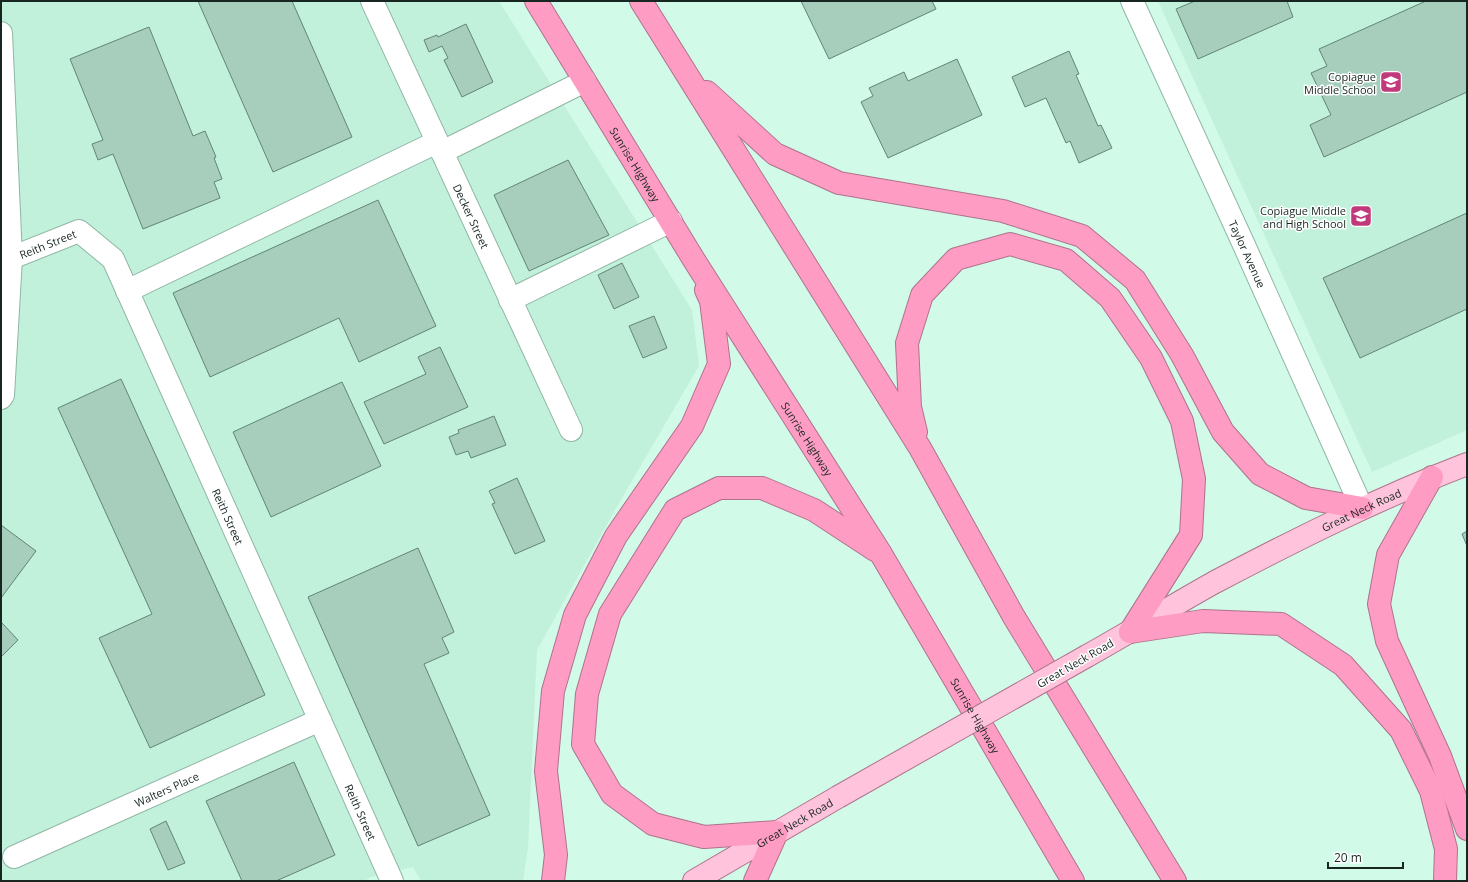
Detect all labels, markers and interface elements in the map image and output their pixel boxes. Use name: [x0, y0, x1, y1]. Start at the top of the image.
place label: Copiague Middle School: [1304, 69, 1376, 97]
school or university icon: Copiague Middle School: [1378, 69, 1404, 95]
street label: Sunrise Highway: [607, 124, 664, 205]
street label: Decker Street: [450, 181, 493, 251]
place label: Copiague Middle and High School: [1260, 203, 1346, 231]
school or university icon: Copiague Middle and High School: [1348, 203, 1374, 229]
street label: Taylor Avenue: [1226, 217, 1270, 290]
street label: Reith Street: [17, 225, 78, 262]
street label: Sunrise Highway: [778, 399, 837, 479]
street label: Great Neck Road: [1319, 485, 1403, 534]
street label: Reith Street: [209, 486, 248, 547]
street label: Great Neck Road: [1034, 635, 1116, 691]
street label: Sunrise Highway: [948, 675, 1004, 756]
street label: Walters Place: [132, 768, 201, 810]
street label: Reith Street: [342, 781, 380, 842]
street label: Great Neck Road: [753, 794, 835, 851]
scale bar: [1328, 844, 1403, 870]
text: 20 m: [1334, 849, 1362, 866]

